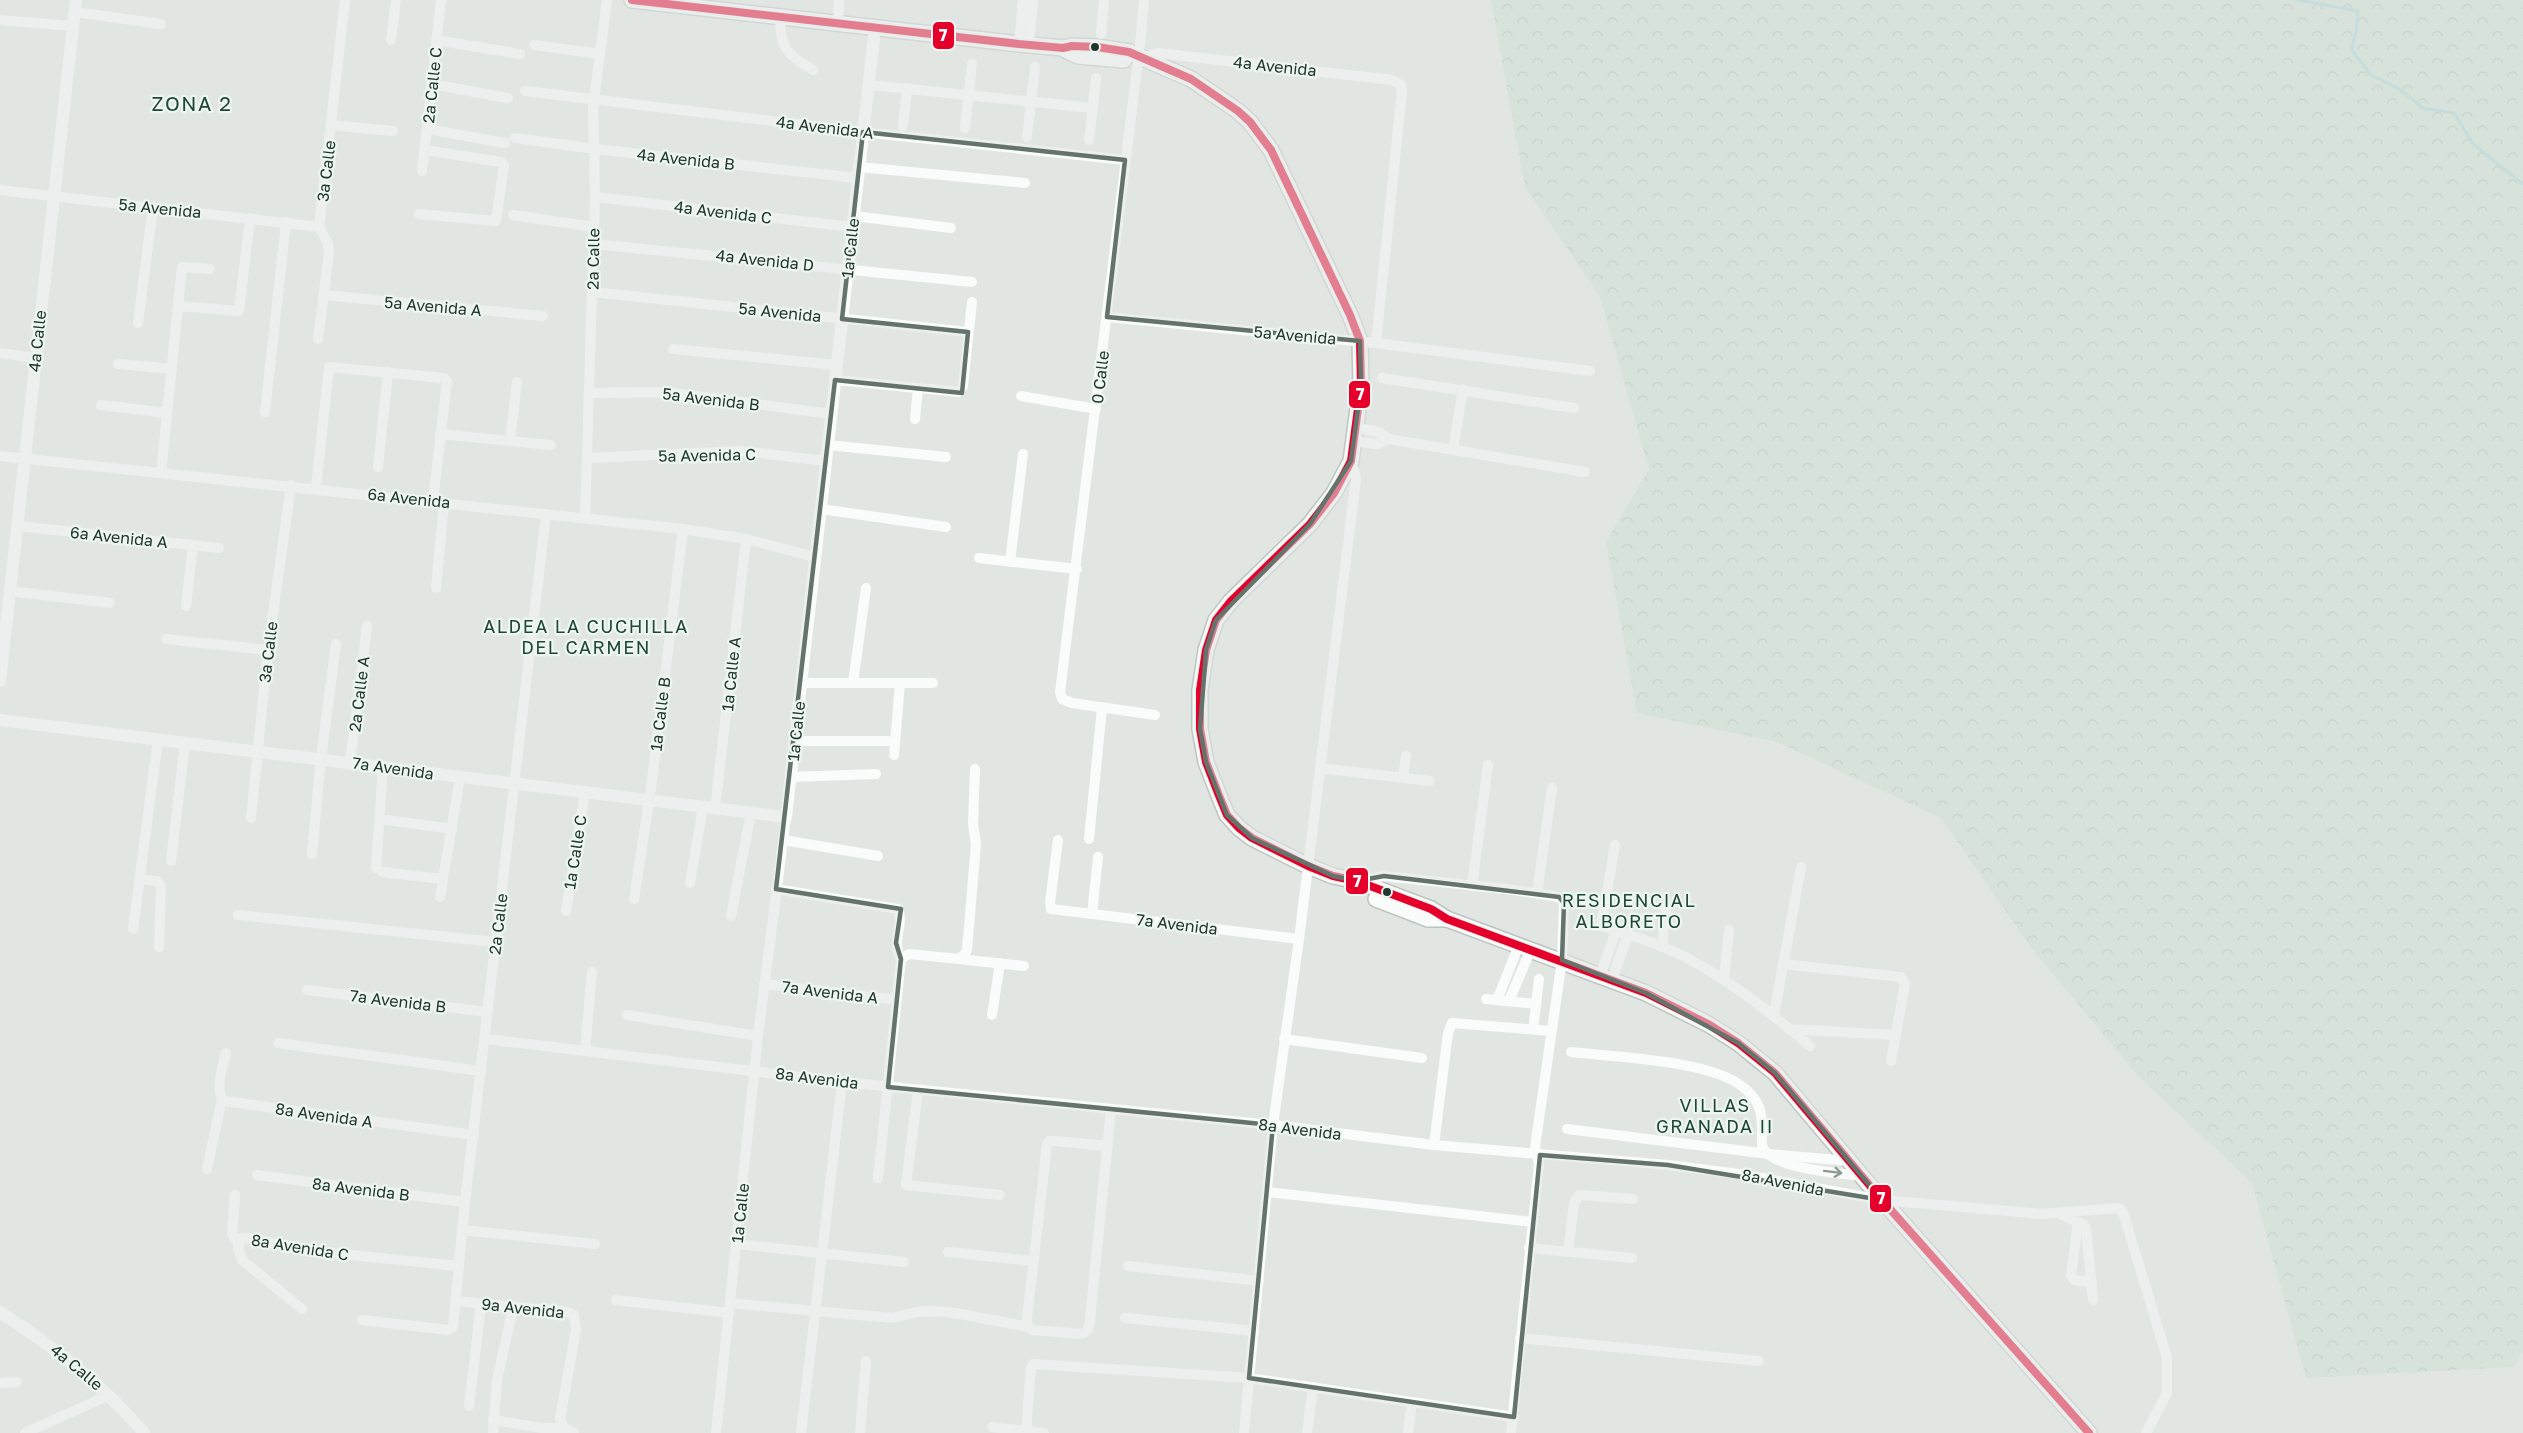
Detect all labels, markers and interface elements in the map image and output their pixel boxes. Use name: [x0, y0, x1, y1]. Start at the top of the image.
line badge: 7: [932, 21, 955, 50]
text: 7: [939, 25, 948, 45]
unlabelled marker: [1089, 41, 1101, 53]
street label: 2a Calle C: [418, 46, 446, 124]
street label: 4a Avenida: [1232, 52, 1318, 80]
district label: ZONA 2: [152, 91, 232, 115]
street label: 4a Avenida A: [775, 111, 875, 143]
street label: 3a Calle: [312, 139, 340, 203]
street label: 4a Avenida B: [636, 144, 736, 174]
street label: 5a Avenida: [118, 194, 202, 222]
street label: 4a Avenida C: [673, 196, 773, 228]
street label: 1a Calle: [837, 217, 863, 279]
street label: 2a Calle: [582, 228, 604, 290]
street label: 4a Avenida D: [715, 245, 815, 275]
street label: 5a Avenida A: [383, 292, 483, 320]
street label: 5a Avenida: [738, 298, 822, 326]
street label: 4a Calle: [24, 309, 50, 373]
street label: 5a Avenida: [1253, 321, 1337, 349]
street label: 0 Calle: [1087, 349, 1113, 405]
line badge: 7: [1348, 380, 1371, 409]
street label: 5a Avenida B: [661, 383, 761, 415]
text: 7: [1356, 384, 1365, 404]
street label: 5a Avenida C: [658, 444, 756, 466]
street label: 6a Avenida: [366, 484, 452, 512]
street label: 6a Avenida A: [69, 522, 169, 552]
district label: ALDEA LA CUCHILLA DEL CARMEN: [483, 615, 689, 658]
street label: 3a Calle: [254, 620, 282, 684]
street label: 1a Calle A: [717, 635, 745, 712]
street label: 2a Calle A: [344, 655, 374, 733]
street label: 1a Calle B: [646, 676, 674, 752]
street label: 1a Calle: [783, 700, 809, 762]
street label: 7a Avenida: [351, 752, 435, 784]
street label: 1a Calle C: [559, 813, 591, 891]
line badge: 7: [1345, 867, 1369, 895]
text: 7: [1353, 871, 1362, 891]
unlabelled marker: [1381, 886, 1393, 898]
district label: RESIDENCIAL ALBORETO: [1562, 889, 1696, 932]
street label: 2a Calle: [484, 892, 512, 956]
street label: 7a Avenida: [1135, 909, 1219, 939]
street label: 7a Avenida A: [781, 976, 880, 1008]
street label: 7a Avenida B: [349, 985, 447, 1017]
street label: 8a Avenida: [774, 1063, 860, 1093]
district label: VILLAS GRANADA II: [1656, 1094, 1774, 1137]
street label: 8a Avenida A: [274, 1098, 374, 1132]
street label: 8a Avenida: [1257, 1114, 1343, 1144]
street label: 8a Avenida: [1740, 1164, 1826, 1200]
one-way arrow: [1823, 1166, 1842, 1177]
street label: 8a Avenida B: [311, 1173, 411, 1205]
street label: 1a Calle: [727, 1182, 753, 1244]
line badge: 7: [1869, 1184, 1892, 1213]
text: 7: [1877, 1188, 1886, 1208]
street label: 8a Avenida C: [250, 1229, 350, 1265]
street label: 9a Avenida: [480, 1294, 566, 1322]
street label: 4a Calle: [47, 1339, 107, 1395]

